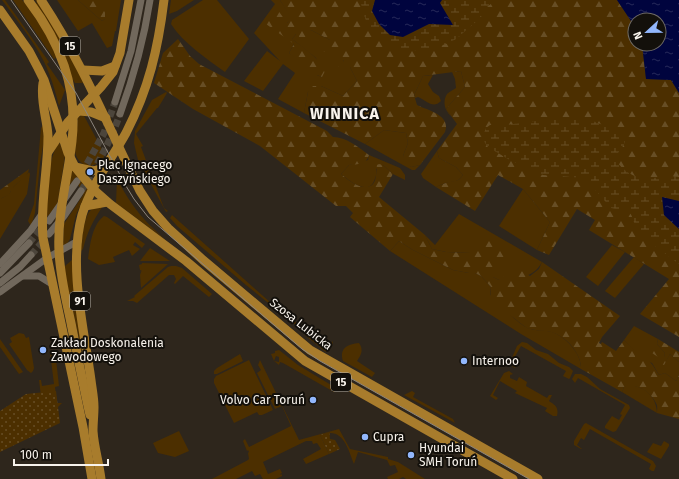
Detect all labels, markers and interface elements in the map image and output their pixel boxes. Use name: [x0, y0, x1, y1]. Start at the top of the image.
north arrow: [627, 12, 667, 52]
text: N: [631, 30, 646, 41]
road number: 15: [60, 37, 80, 55]
district label: WINNICA: [310, 104, 380, 123]
place label: Plac Ignacego Daszyńskiego: [98, 158, 172, 186]
marker: Plac Ignacego Daszyńskiego: [85, 167, 95, 177]
road number: 91: [70, 292, 90, 310]
street label: Szosa Lubicka: [267, 295, 335, 353]
place label: Zakład Doskonalenia Zawodowego: [51, 336, 164, 364]
marker: Zakład Doskonalenia Zawodowego: [38, 345, 48, 355]
place label: Internoo: [472, 354, 519, 368]
marker: Internoo: [459, 356, 469, 366]
road number: 15: [331, 373, 351, 391]
place label: Volvo Car Toruń: [220, 393, 305, 407]
marker: Volvo Car Toruń: [308, 395, 318, 405]
place label: Cupra: [373, 430, 404, 444]
marker: Cupra: [360, 432, 370, 442]
scale bar: [14, 441, 108, 467]
place label: Hyundai SMH Toruń: [419, 441, 477, 469]
text: 100 m: [20, 448, 52, 462]
marker: Hyundai SMH Toruń: [406, 450, 416, 460]

